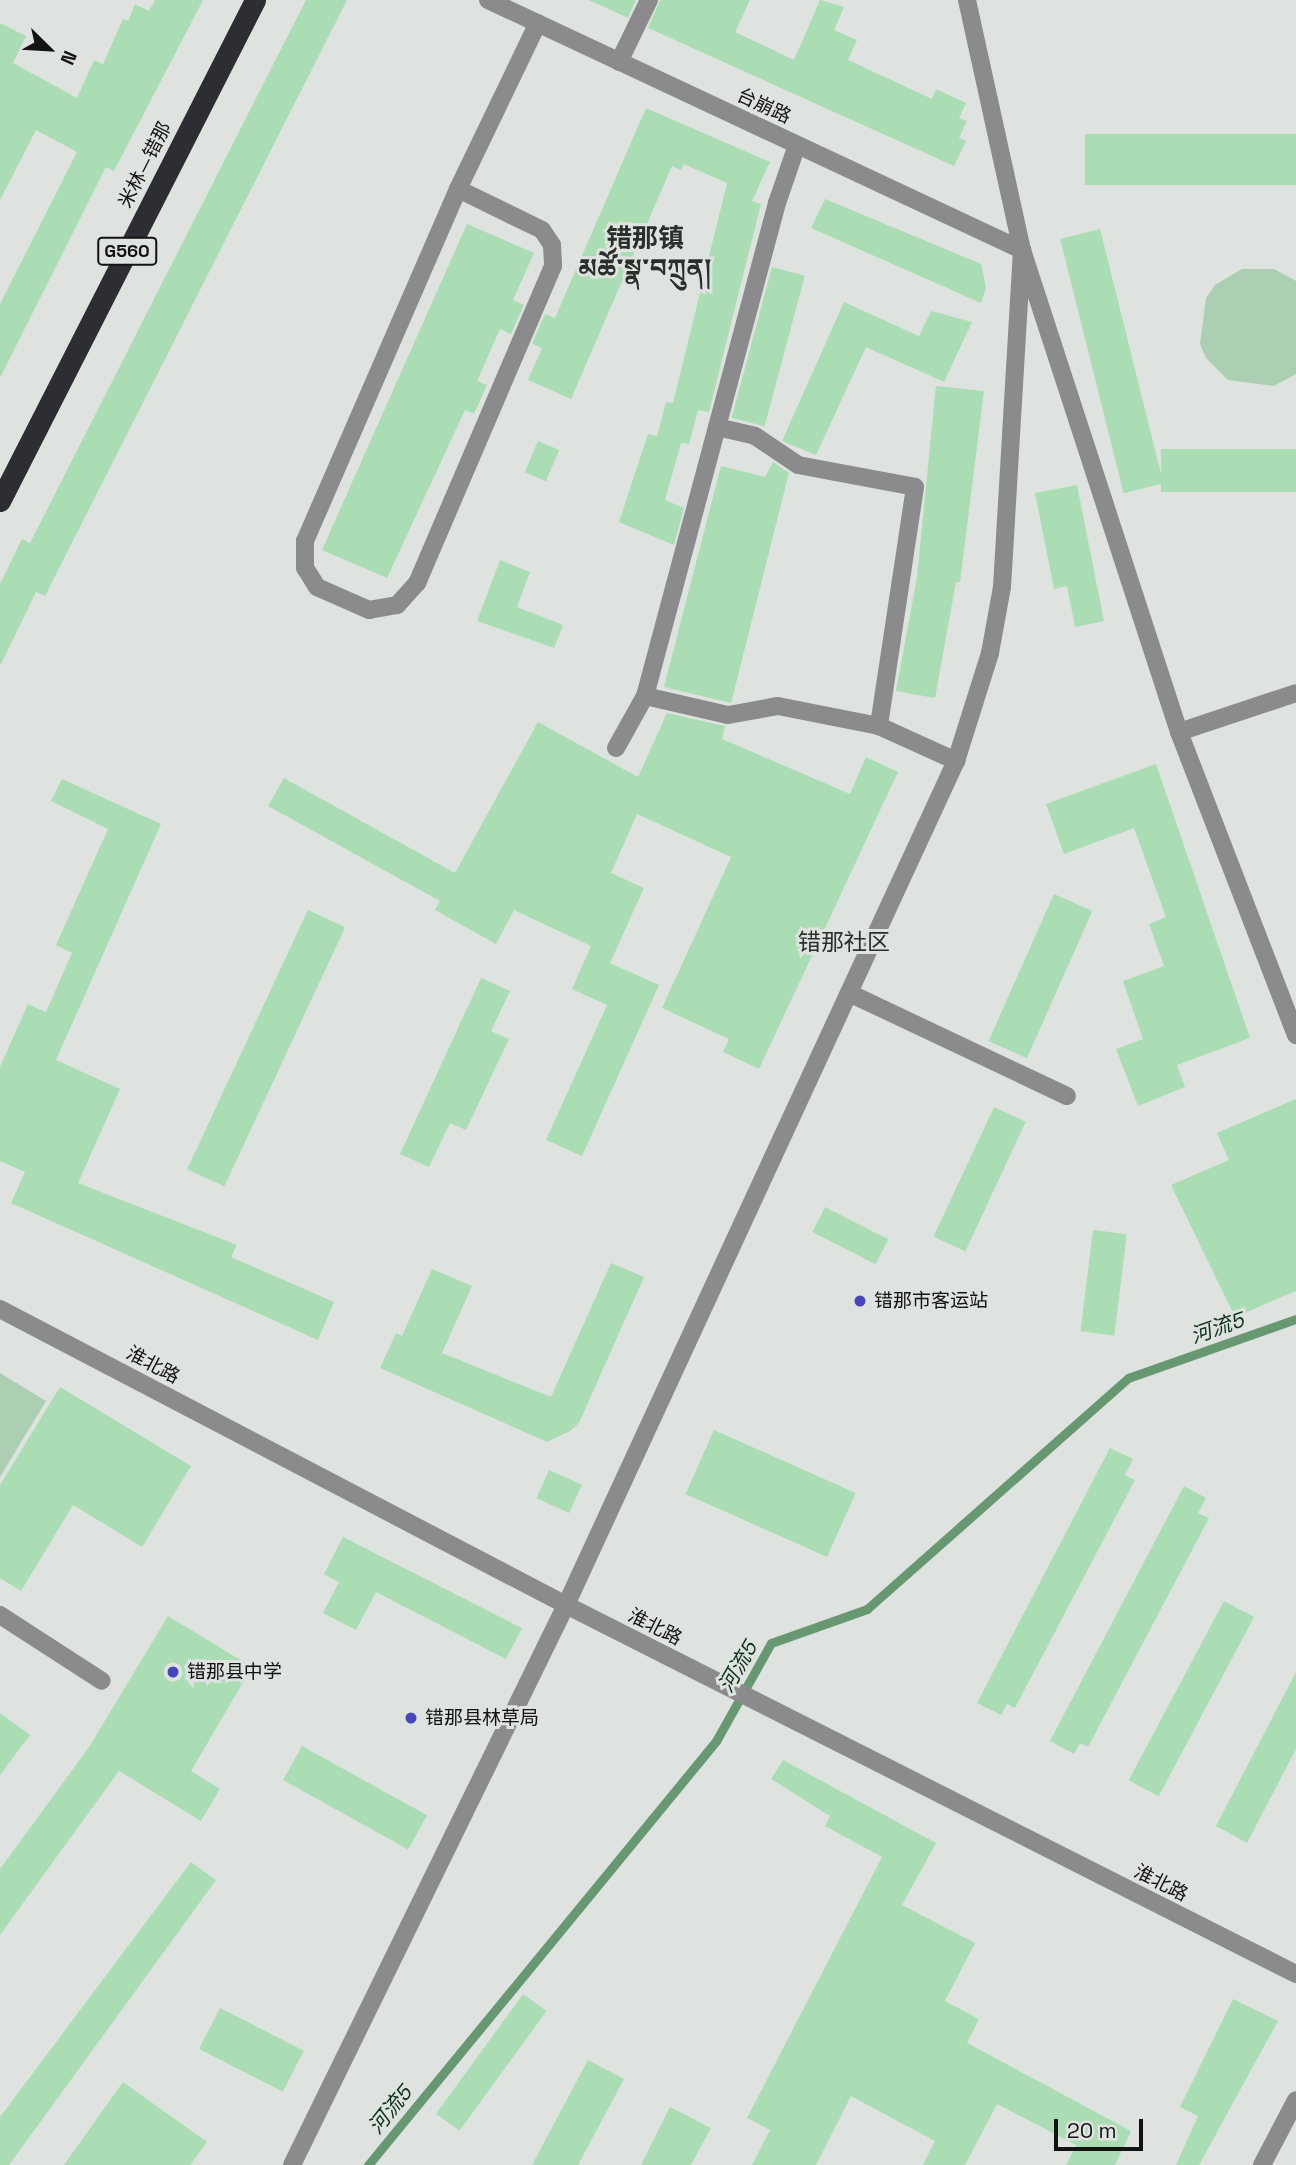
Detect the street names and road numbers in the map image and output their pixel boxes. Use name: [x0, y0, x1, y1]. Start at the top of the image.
street label: 台崩路: [733, 84, 795, 128]
street label: 米林—错那: [114, 118, 176, 212]
road number: G560: [96, 236, 158, 265]
street label: 淮北路: [122, 1342, 184, 1388]
street label: 淮北路: [624, 1604, 686, 1650]
street label: 淮北路: [1130, 1860, 1192, 1906]

